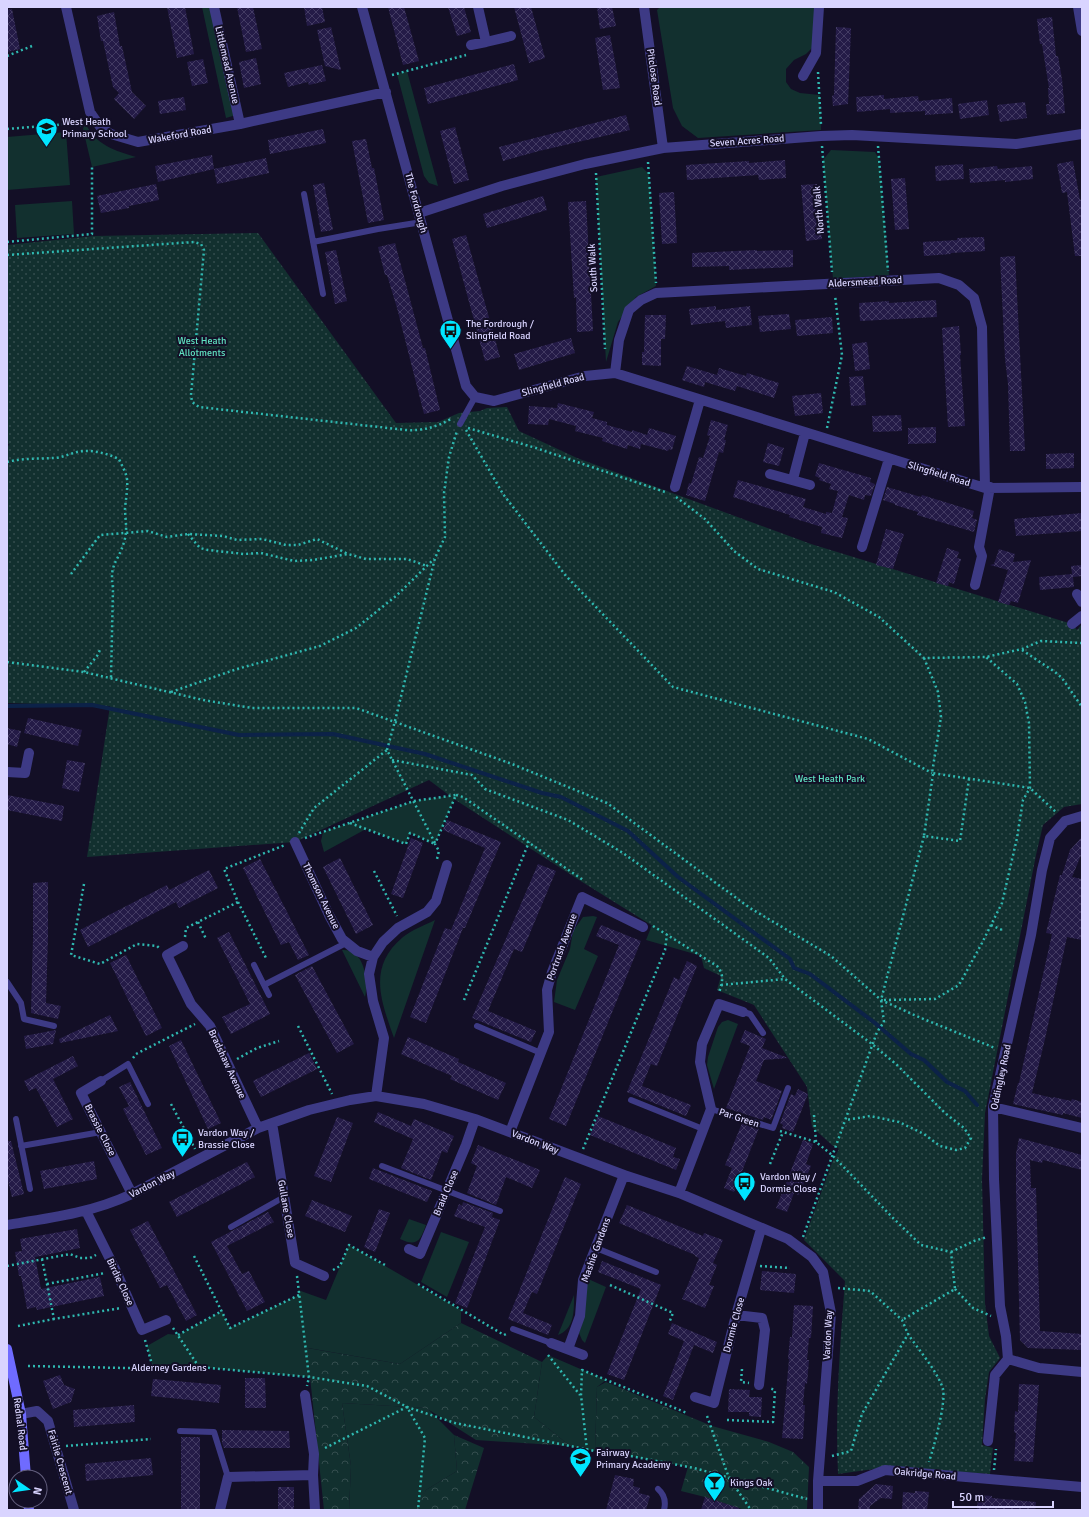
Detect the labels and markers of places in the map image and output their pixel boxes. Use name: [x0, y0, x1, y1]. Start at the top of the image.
school or university icon: West Heath Primary School: [33, 115, 59, 148]
place label: West Heath Primary School: [62, 116, 127, 140]
bus stop icon: The Fordrough / Slingfield Road: [438, 317, 464, 350]
place label: The Fordrough / Slingfield Road: [466, 318, 535, 342]
bus stop icon: Vardon Way / Brassie Close: [169, 1126, 195, 1159]
place label: Vardon Way / Brassie Close: [198, 1127, 255, 1151]
bus stop icon: Vardon Way / Dormie Close: [731, 1170, 757, 1203]
place label: Vardon Way / Dormie Close: [760, 1171, 817, 1195]
school or university icon: Fairway Primary Academy: [567, 1446, 593, 1479]
place label: Fairway Primary Academy: [596, 1447, 671, 1471]
bar icon: Kings Oak: [701, 1470, 727, 1503]
place label: Kings Oak: [730, 1477, 773, 1489]

